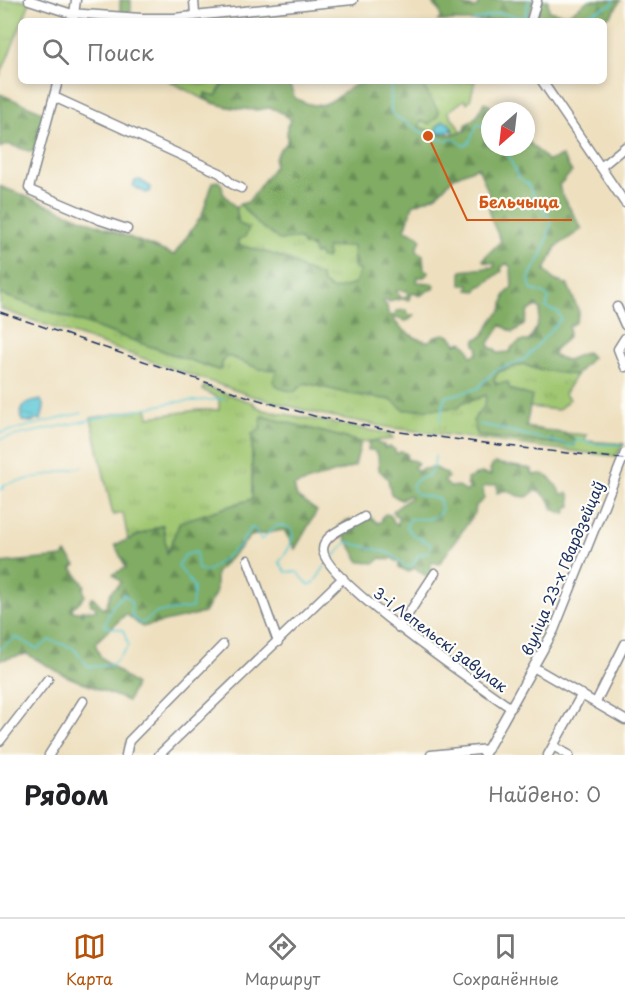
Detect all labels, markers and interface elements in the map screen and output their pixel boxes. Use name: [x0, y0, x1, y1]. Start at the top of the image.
search box: [18, 18, 607, 84]
icon: search: [39, 35, 72, 68]
text: Поиск: [87, 35, 154, 68]
north arrow: [481, 102, 535, 156]
callout: Бельчыца: [467, 186, 572, 220]
text: Бельчыца: [479, 189, 560, 213]
street label: вуліца 23-х Гвардзейцаў: [515, 477, 609, 659]
street label: 3-і Лепельскі завулак: [369, 581, 513, 697]
text: Рядом: [24, 775, 109, 814]
text: Найдено: 0: [488, 779, 601, 809]
tab: Карта: [66, 930, 113, 990]
tab: Маршрут: [245, 930, 320, 990]
tab: Сохранённые: [452, 930, 559, 990]

